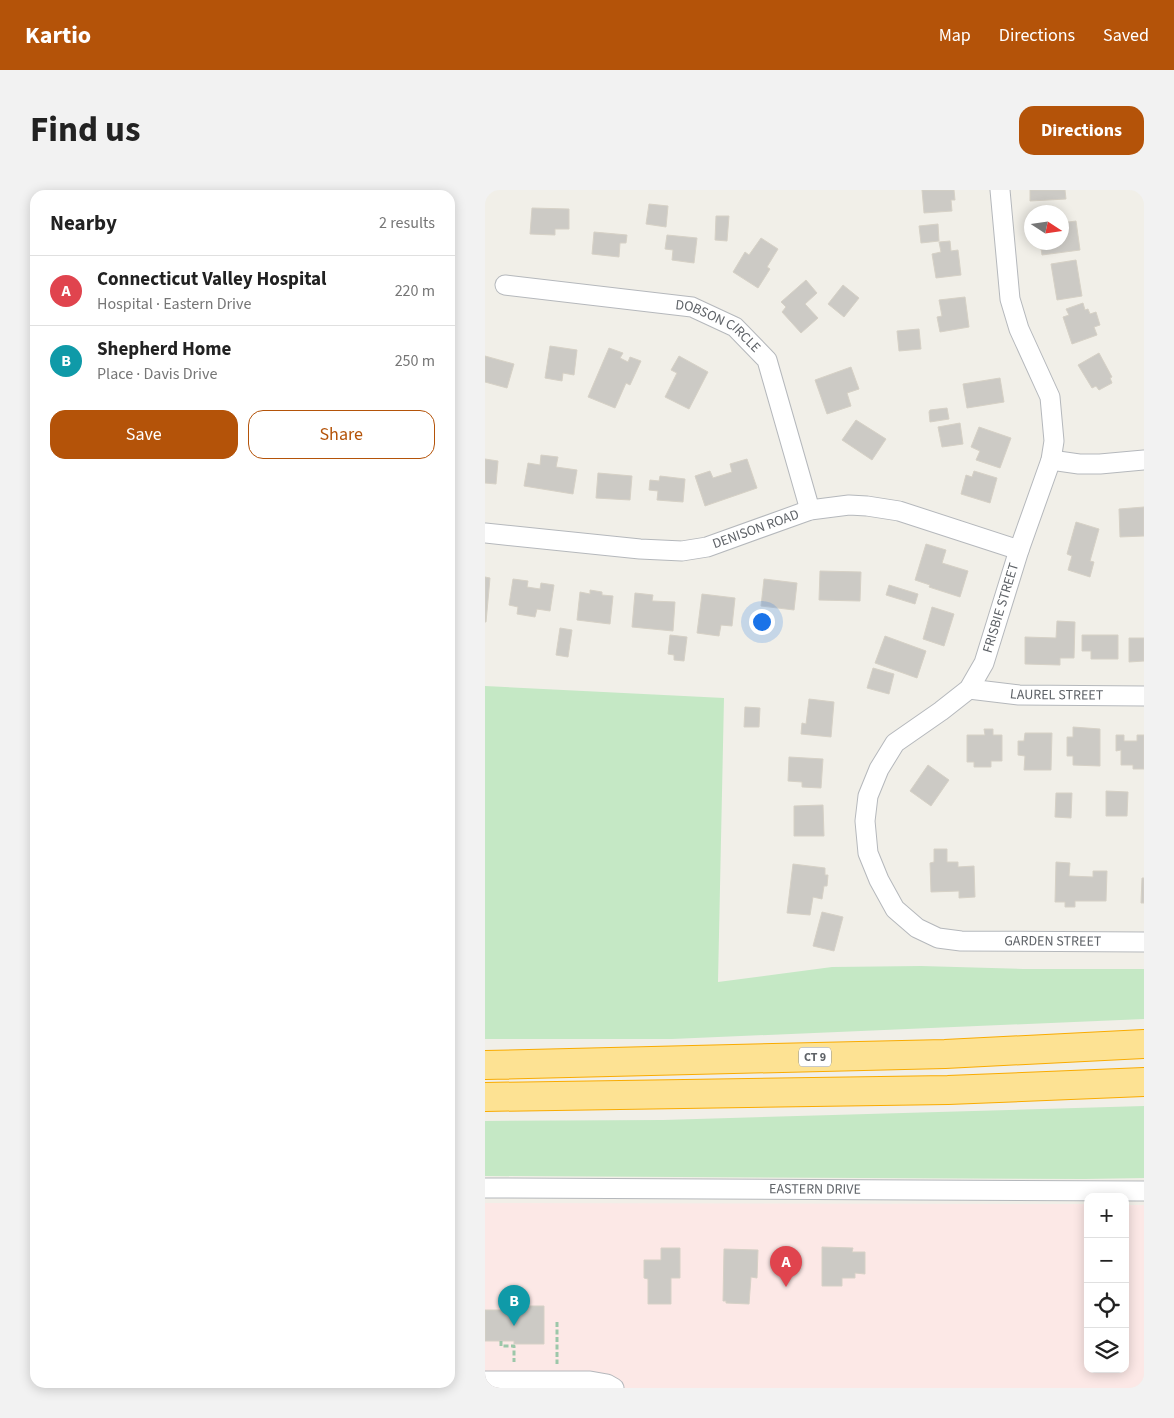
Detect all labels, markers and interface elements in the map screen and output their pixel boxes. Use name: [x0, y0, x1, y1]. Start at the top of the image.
text: Kartio: [25, 18, 91, 53]
text: Map: [939, 23, 971, 48]
text: Directions: [999, 23, 1075, 48]
text: Saved: [1103, 23, 1149, 48]
text: Find us: [30, 105, 140, 155]
button: Directions: [1019, 106, 1144, 155]
north arrow: [1024, 205, 1069, 250]
text: Nearby: [50, 208, 117, 238]
text: 2 results: [379, 212, 435, 234]
text: Connecticut Valley Hospital: [97, 266, 327, 293]
text: A: [61, 280, 71, 302]
text: 220 m: [395, 280, 435, 302]
text: Hospital · Eastern Drive: [97, 293, 251, 315]
street label: DOBSON CIRCLE: [674, 295, 765, 357]
text: Shepherd Home: [97, 336, 231, 363]
text: B: [61, 350, 71, 372]
text: 250 m: [395, 350, 435, 372]
text: Place · Davis Drive: [97, 363, 217, 385]
button: Save: [50, 410, 238, 459]
button: Share: [248, 410, 435, 459]
street label: DENISON ROAD: [710, 505, 802, 554]
street label: FRISBIE STREET: [978, 560, 1024, 655]
your location: [749, 609, 775, 635]
street label: LAUREL STREET: [1009, 684, 1104, 706]
street label: GARDEN STREET: [1004, 931, 1102, 952]
road number: CT 9: [799, 1048, 831, 1066]
street label: EASTERN DRIVE: [769, 1179, 861, 1200]
map controls: [1084, 1193, 1129, 1373]
button: +: [1084, 1193, 1129, 1238]
button: −: [1084, 1238, 1129, 1283]
pin: A: [770, 1246, 802, 1287]
button: locate: [1084, 1283, 1129, 1328]
pin: B: [498, 1285, 530, 1326]
button: layers: [1084, 1328, 1129, 1373]

